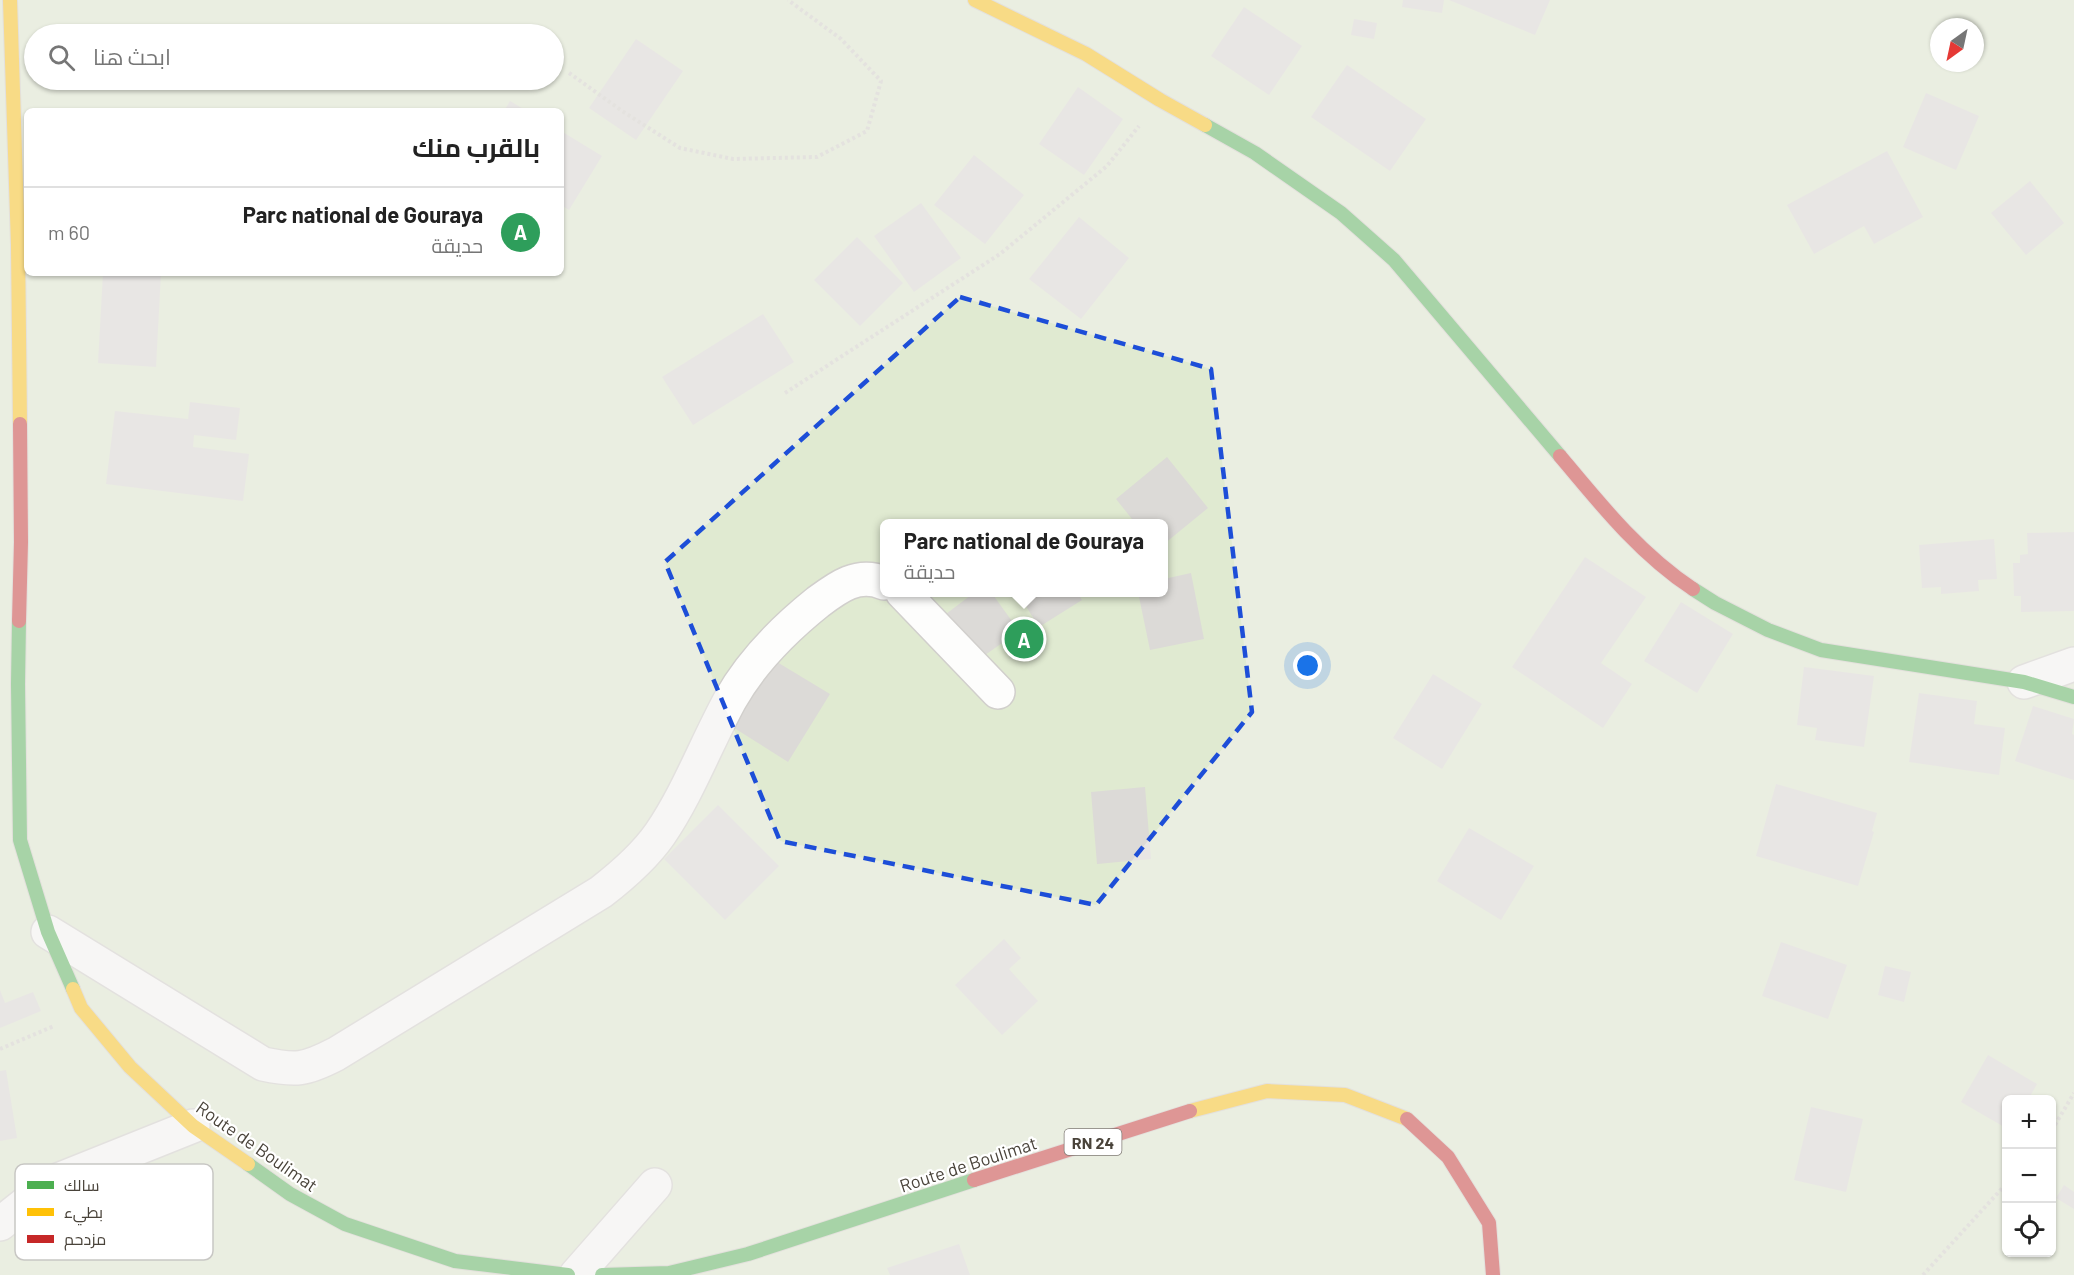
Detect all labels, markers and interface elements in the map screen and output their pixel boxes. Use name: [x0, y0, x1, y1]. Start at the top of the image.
north arrow: [1930, 18, 1984, 72]
search box: [24, 24, 564, 90]
icon: search: [45, 41, 78, 74]
text: ابحث هنا: [93, 43, 171, 69]
text: بالقرب منك: [412, 131, 540, 162]
text: Parc national de Gouraya: [243, 201, 483, 227]
text: 60 m: [48, 220, 90, 244]
text: A: [514, 220, 527, 244]
text: حديقة: [432, 233, 483, 257]
popup: [880, 519, 1168, 597]
text: Parc national de Gouraya: [904, 527, 1144, 553]
text: حديقة: [904, 559, 955, 583]
pin: A: [1004, 616, 1044, 662]
your location: [1293, 651, 1322, 680]
map controls: [2002, 1095, 2056, 1257]
button: +: [2002, 1095, 2056, 1149]
street label: Route de Boulimat: [192, 1096, 322, 1196]
road number: RN 24: [1064, 1129, 1122, 1155]
street label: Route de Boulimat: [897, 1131, 1039, 1197]
button: −: [2002, 1149, 2056, 1203]
legend: [15, 1164, 213, 1260]
text: سالك: [64, 1175, 99, 1194]
text: بطيء: [64, 1202, 103, 1226]
button: locate: [2002, 1203, 2056, 1257]
text: مزدحم: [64, 1229, 106, 1251]

